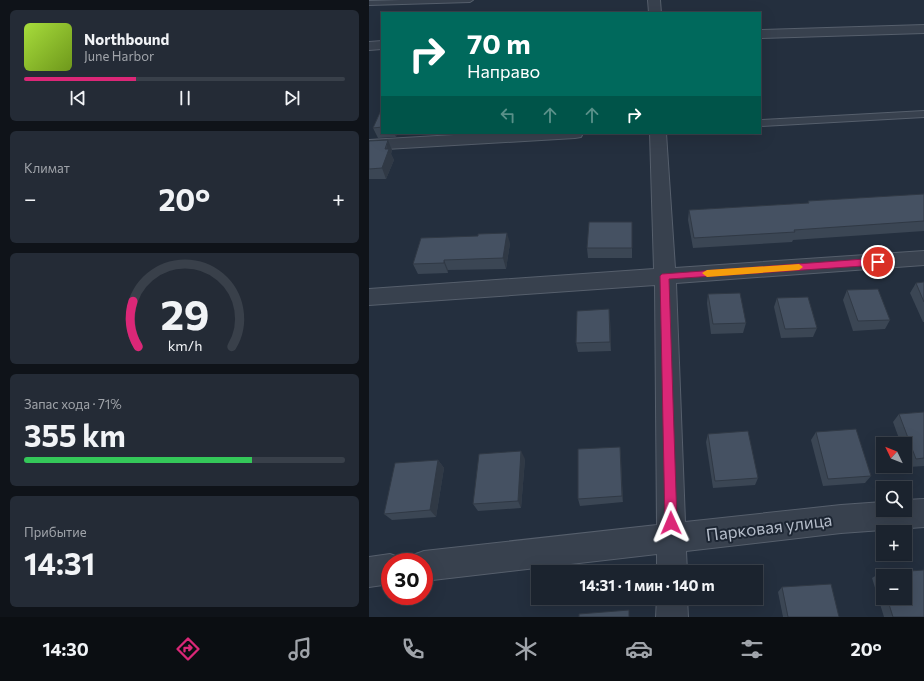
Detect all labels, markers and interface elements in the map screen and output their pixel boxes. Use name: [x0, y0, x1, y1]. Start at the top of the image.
text: 70 m: [467, 26, 531, 60]
icon: right: [401, 28, 453, 80]
text: Northbound: [84, 30, 169, 48]
text: June Harbor: [84, 48, 154, 64]
text: Направо: [467, 60, 540, 82]
icon: previous: [67, 87, 89, 109]
icon: pause: [174, 87, 196, 109]
icon: next: [281, 87, 303, 109]
icon: left: [497, 104, 519, 126]
icon: ahead: [539, 104, 561, 126]
icon: ahead: [581, 104, 603, 126]
icon: right: [623, 104, 645, 126]
text: Климат: [24, 160, 70, 176]
text: 20°: [158, 180, 210, 217]
text: −: [24, 185, 37, 212]
text: +: [332, 185, 345, 212]
pin: [861, 245, 895, 279]
icon: arrive: [867, 251, 889, 273]
text: 29: [160, 287, 209, 338]
text: km/h: [167, 335, 202, 353]
text: Запас хода · 71%: [24, 396, 122, 412]
text: 355 km: [24, 416, 126, 453]
north arrow: [876, 437, 912, 473]
map controls: [876, 437, 912, 605]
button: search: [876, 481, 912, 517]
position arrow: [650, 502, 692, 544]
street label: Парковая улица: [705, 509, 833, 545]
text: Прибытие: [24, 524, 87, 540]
button: +: [876, 525, 912, 561]
text: 14:31: [24, 544, 95, 581]
speed limit sign: 30: [381, 553, 433, 605]
button: −: [876, 569, 912, 605]
text: 14:31 · 1 мин · 140 m: [580, 576, 714, 594]
icon: directions: [174, 635, 202, 663]
icon: music: [286, 635, 314, 663]
icon: phone: [399, 635, 427, 663]
icon: climate: [512, 635, 540, 663]
icon: car: [625, 635, 653, 663]
icon: filters: [738, 635, 766, 663]
text: 14:30: [42, 638, 89, 660]
text: 20°: [851, 638, 882, 660]

